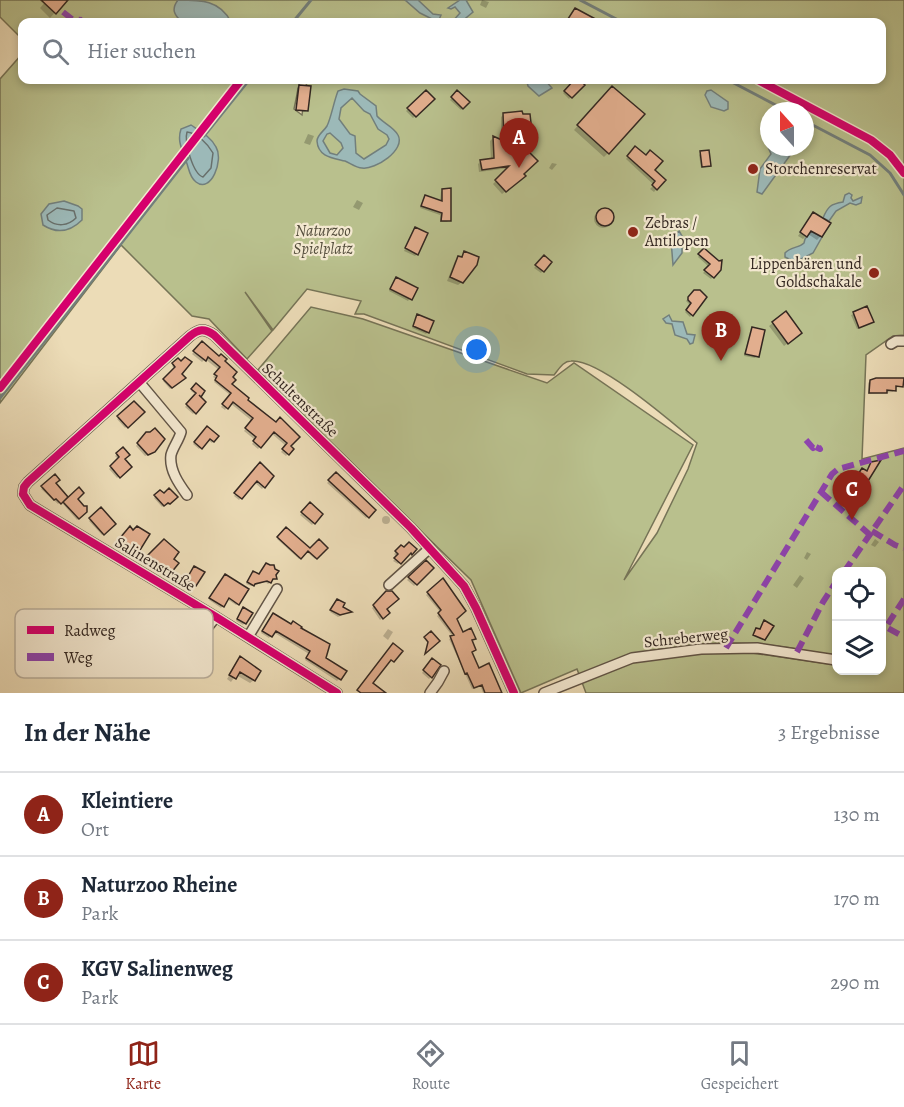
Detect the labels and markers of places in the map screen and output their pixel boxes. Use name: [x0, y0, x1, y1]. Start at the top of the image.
pin: A: [500, 118, 538, 168]
place label: Storchenreservat: [765, 158, 877, 180]
marker: Storchenreservat: [746, 162, 760, 176]
place label: Zebras / Antilopen: [644, 212, 709, 252]
marker: Zebras / Antilopen: [626, 225, 640, 239]
place label: Lippenbären und Goldschakale: [750, 253, 862, 293]
marker: Lippenbären und Goldschakale: [867, 266, 881, 280]
pin: B: [702, 312, 740, 361]
pin: C: [832, 470, 872, 520]

